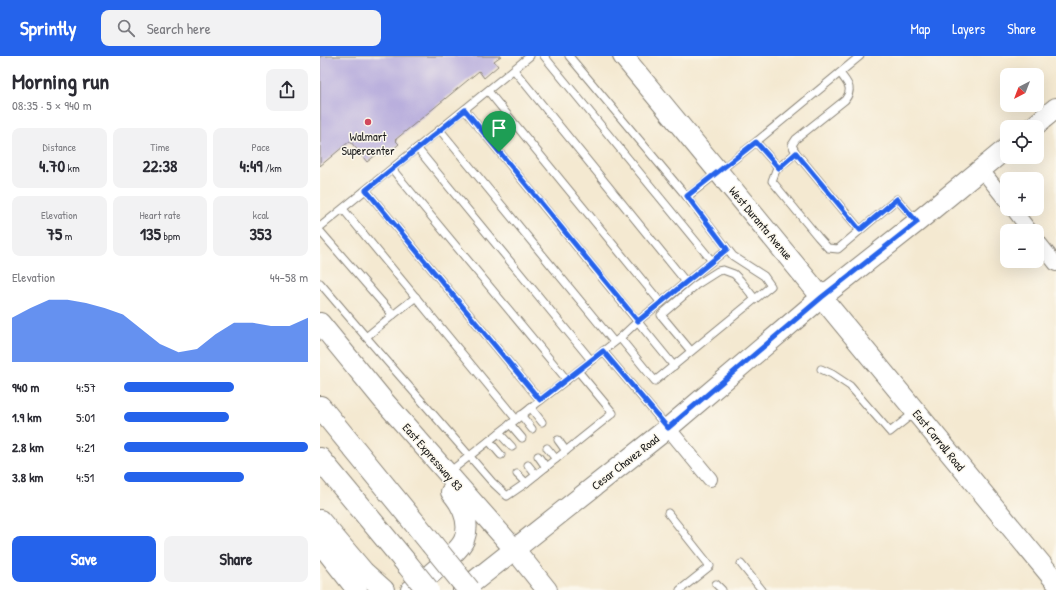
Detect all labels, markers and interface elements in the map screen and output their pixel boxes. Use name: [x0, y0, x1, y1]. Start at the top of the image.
search box: [101, 10, 381, 46]
text: Sprintly: [20, 15, 77, 41]
icon: search: [115, 17, 137, 39]
text: Search here: [147, 18, 211, 39]
text: Map: [910, 19, 930, 38]
text: Layers: [952, 19, 985, 38]
text: Share: [1007, 19, 1036, 38]
text: Morning run: [12, 66, 109, 96]
north arrow: [1000, 68, 1044, 112]
map controls: [1000, 68, 1044, 268]
button: share: [266, 69, 308, 111]
text: 08:35 · 5 × 940 m: [12, 96, 92, 114]
pin: [482, 111, 516, 152]
marker: Walmart Supercenter: [363, 117, 373, 127]
icon: arrive: [488, 117, 510, 139]
button: locate: [1000, 120, 1044, 164]
place label: Walmart Supercenter: [341, 128, 395, 159]
text: Distance: [43, 140, 76, 154]
text: Time: [150, 140, 170, 154]
text: Pace: [252, 140, 270, 154]
text: 4.70: [39, 154, 65, 177]
text: 22:38: [143, 154, 177, 177]
text: 4:49: [240, 154, 263, 177]
text: km: [65, 161, 80, 175]
text: /km: [263, 161, 282, 175]
button: +: [1000, 172, 1044, 216]
street label: West Duranta Avenue: [725, 183, 797, 263]
text: Elevation: [41, 208, 78, 222]
text: Heart rate: [139, 208, 181, 222]
text: kcal: [253, 208, 269, 222]
text: 75: [47, 222, 62, 245]
text: 135: [140, 222, 161, 245]
text: 353: [249, 222, 272, 245]
button: −: [1000, 224, 1044, 268]
text: m: [62, 229, 72, 243]
text: bpm: [161, 229, 180, 243]
text: Elevation: [12, 268, 55, 286]
text: 44–58 m: [270, 268, 308, 286]
text: 940 m: [12, 378, 39, 396]
text: 4:57: [76, 378, 96, 396]
street label: East Carroll Road: [909, 406, 969, 475]
text: 1.9 km: [12, 408, 42, 426]
text: 5:01: [76, 408, 95, 426]
street label: East Expressway 83: [399, 419, 467, 495]
street label: Cesar Chavez Road: [588, 430, 663, 494]
text: 2.8 km: [12, 438, 44, 456]
text: 4:21: [76, 438, 95, 456]
text: 3.8 km: [12, 468, 43, 486]
text: 4:51: [76, 468, 94, 486]
button: Save: [12, 536, 156, 582]
button: Share: [164, 536, 308, 582]

